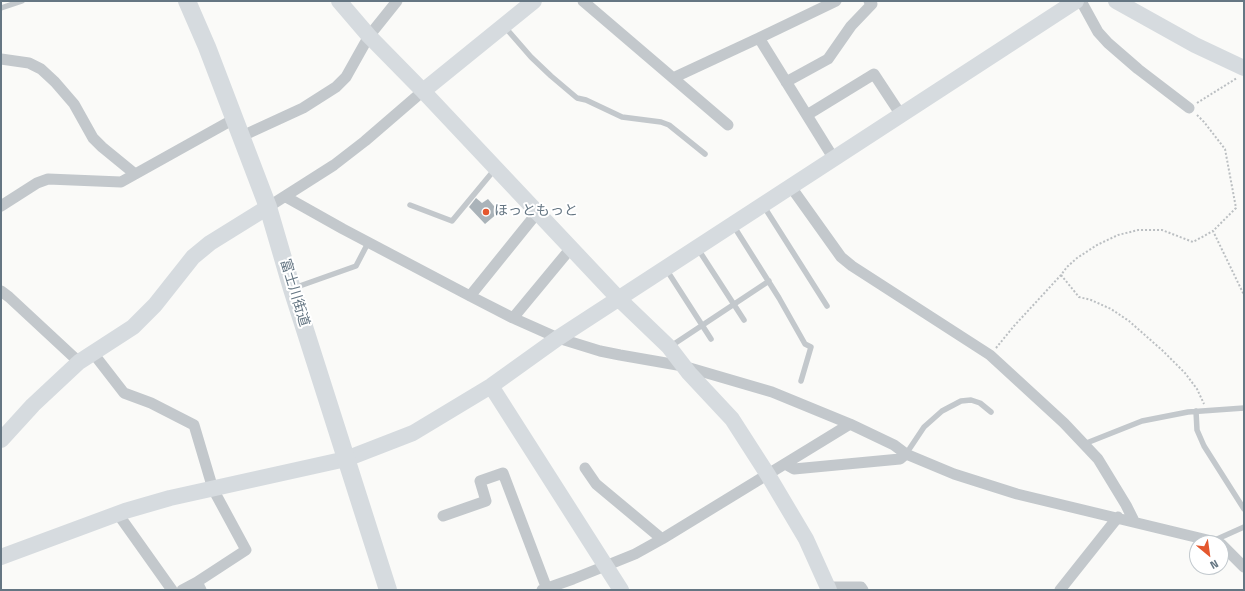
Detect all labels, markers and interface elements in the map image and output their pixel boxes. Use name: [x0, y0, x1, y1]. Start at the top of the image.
place label: ほっともっと: [494, 204, 578, 220]
marker: ほっともっと: [481, 207, 491, 217]
street label: 富士川街道: [276, 257, 312, 329]
north arrow: [1189, 535, 1229, 575]
text: N: [1207, 556, 1222, 573]

